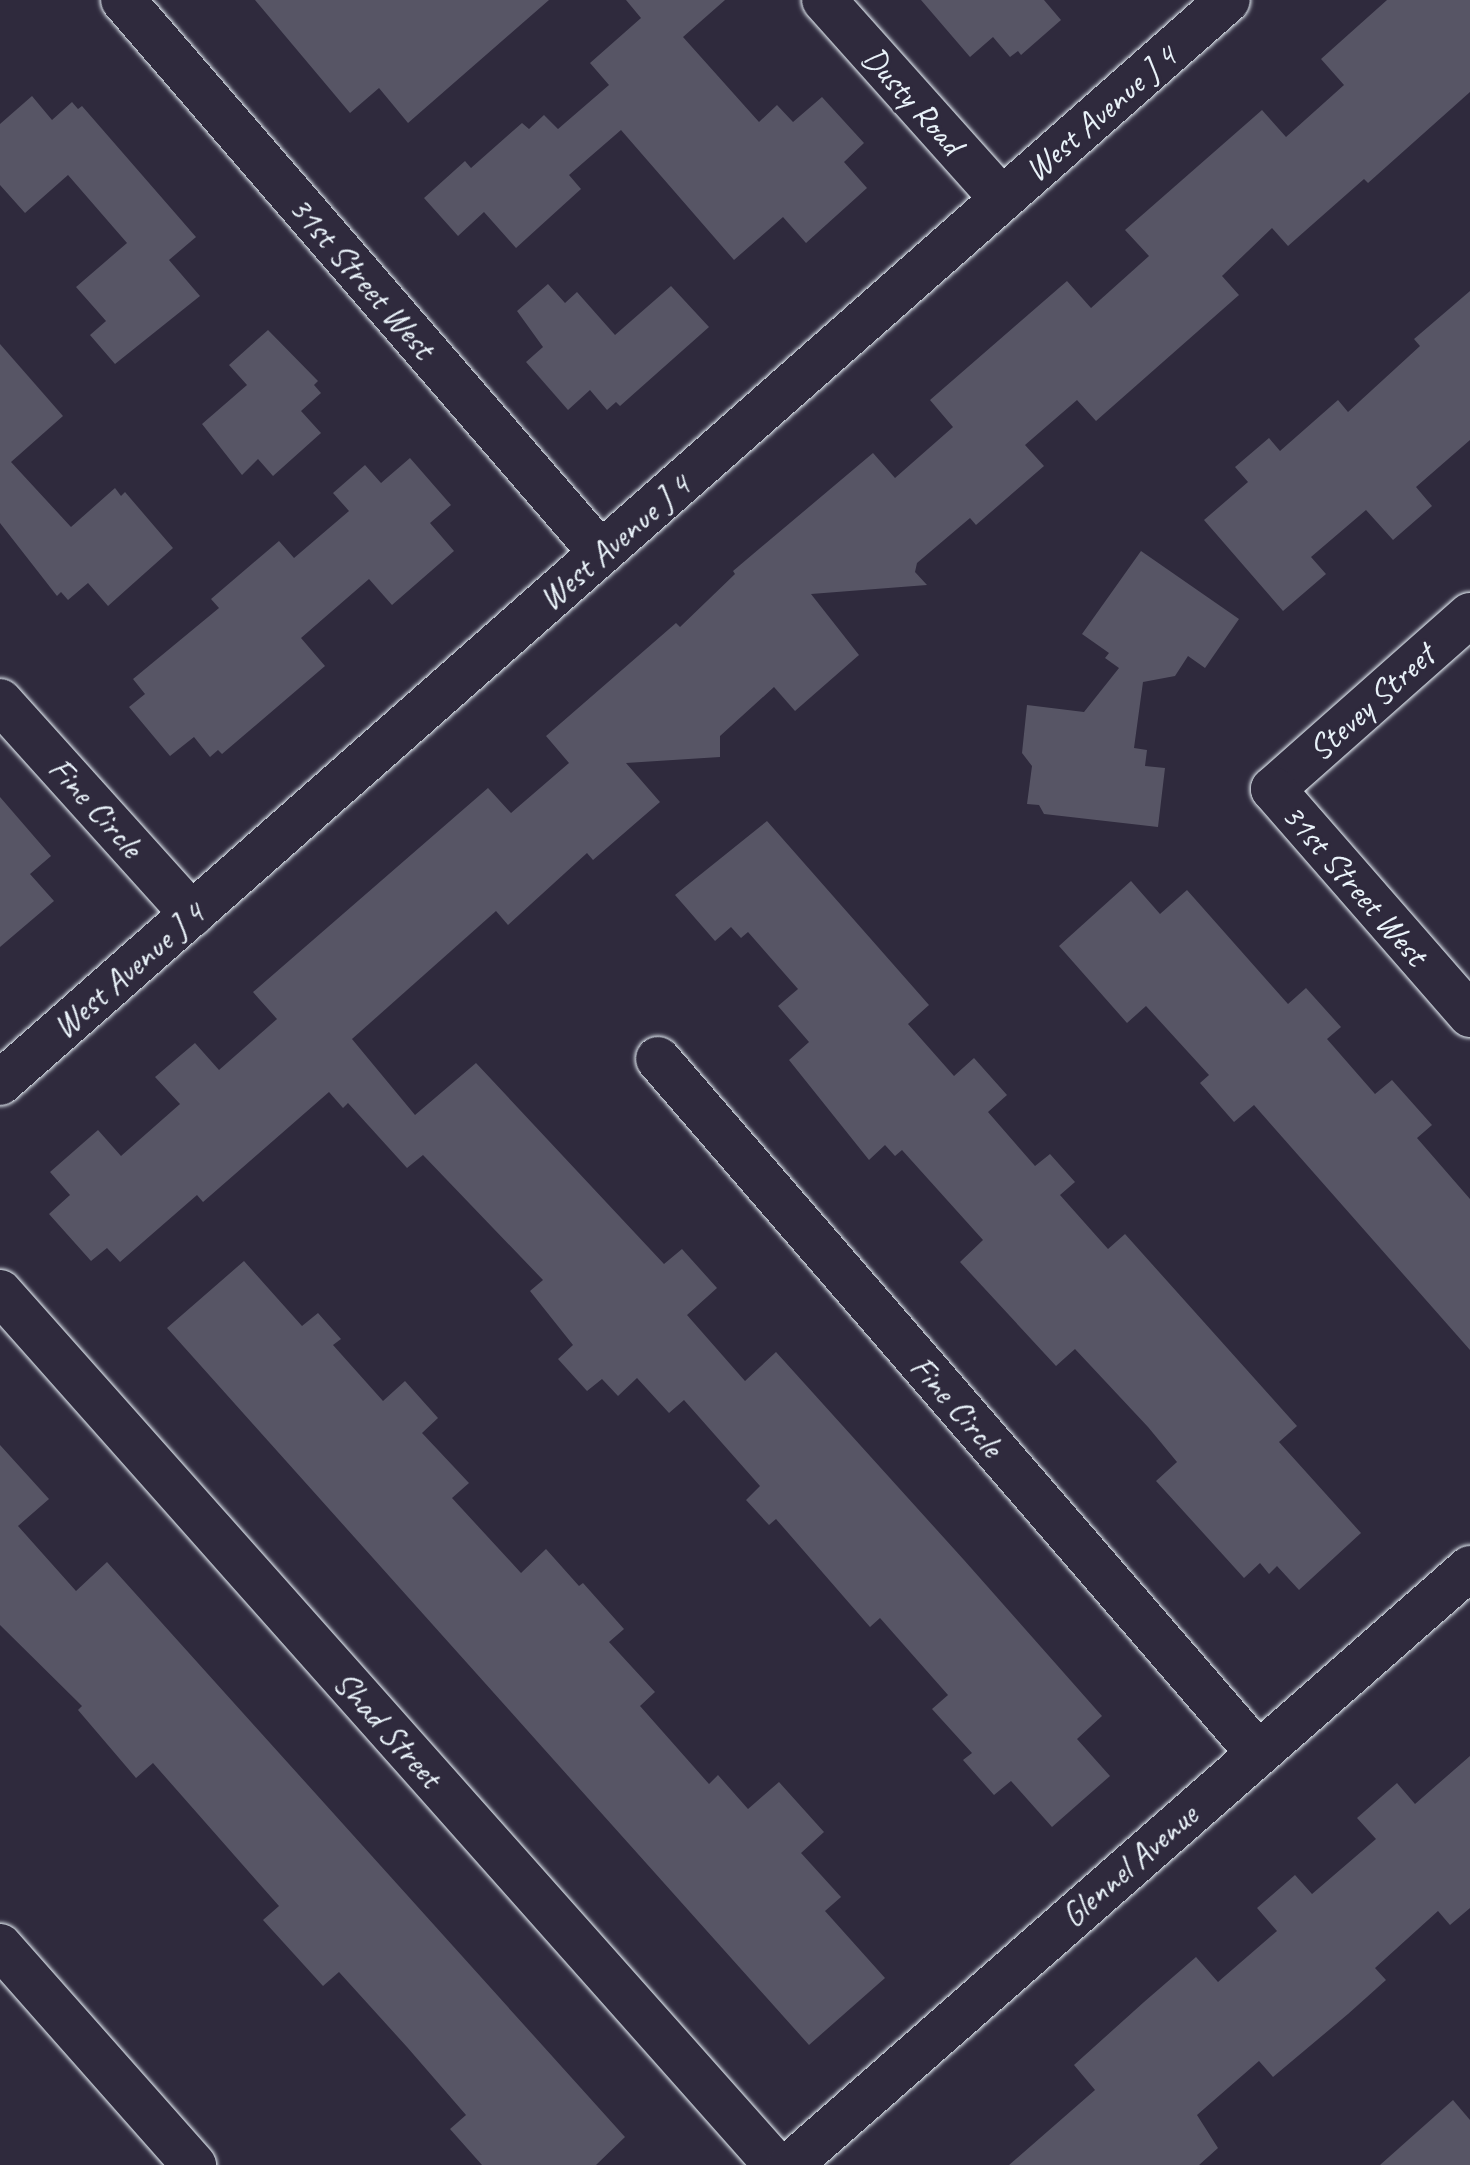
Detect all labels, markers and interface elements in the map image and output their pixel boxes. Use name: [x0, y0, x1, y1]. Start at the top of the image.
street label: West Avenue J 4: [1016, 36, 1184, 190]
street label: Dusty Road: [854, 37, 972, 163]
street label: 31st Street West: [280, 187, 444, 367]
street label: West Avenue J 4: [530, 465, 698, 619]
street label: Stevey Street: [1300, 635, 1442, 769]
street label: Fine Circle: [41, 749, 151, 865]
street label: 31st Street West: [1273, 794, 1437, 974]
street label: West Avenue J 4: [44, 893, 212, 1047]
street label: Fine Circle: [902, 1347, 1012, 1465]
street label: Shad Street: [325, 1662, 451, 1796]
street label: Glennel Avenue: [1052, 1795, 1206, 1935]

